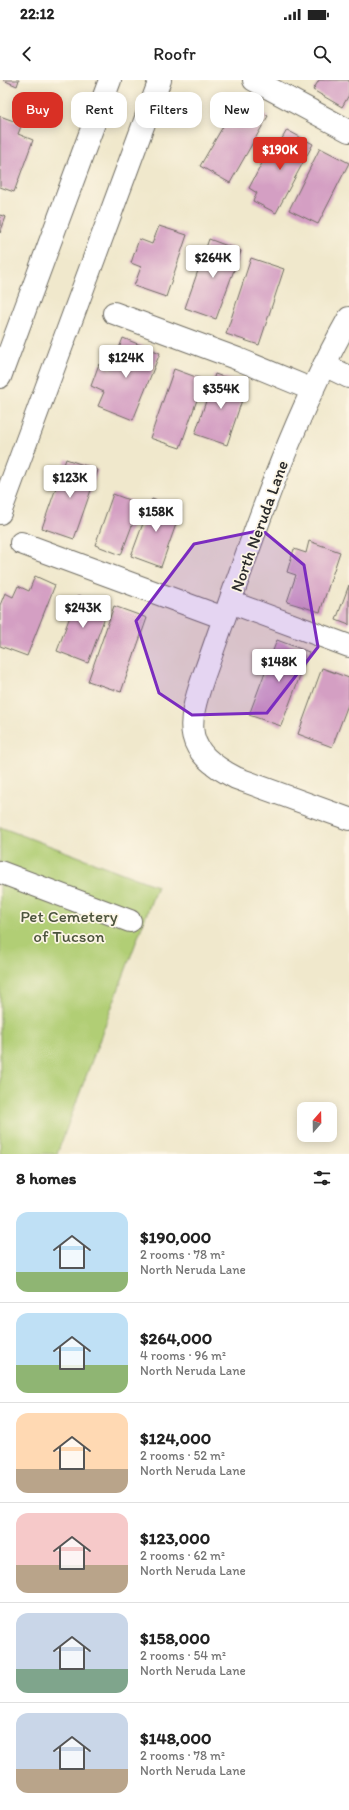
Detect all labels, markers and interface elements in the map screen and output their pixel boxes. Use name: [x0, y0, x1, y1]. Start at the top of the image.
text: 22:12: [20, 5, 54, 23]
icon: back: [16, 43, 38, 65]
text: Roofr: [153, 43, 196, 65]
icon: search: [311, 43, 333, 65]
chip: Buy: [12, 92, 63, 128]
chip: Rent: [71, 92, 127, 128]
chip: Filters: [135, 92, 202, 128]
chip: New: [210, 92, 264, 128]
pin: $190K: [252, 137, 308, 171]
text: $190K: [262, 142, 298, 157]
pin: $264K: [185, 245, 241, 279]
text: $264K: [195, 250, 231, 265]
pin: $124K: [98, 345, 154, 379]
text: $124K: [108, 350, 144, 365]
pin: $354K: [193, 376, 249, 410]
text: $354K: [203, 381, 239, 396]
street label: North Neruda Lane: [226, 458, 292, 594]
pin: $123K: [42, 465, 98, 499]
text: $123K: [53, 470, 87, 485]
pin: $158K: [128, 499, 184, 533]
text: $158K: [139, 504, 173, 519]
pin: $243K: [55, 595, 111, 629]
text: $243K: [65, 600, 101, 615]
pin: $148K: [251, 649, 307, 683]
text: $148K: [261, 654, 297, 669]
park label: Pet Cemetery of Tucson: [20, 906, 118, 946]
north arrow: [297, 1102, 337, 1142]
map controls: [297, 1102, 337, 1142]
icon: filters: [311, 1167, 333, 1189]
text: 8 homes: [16, 1168, 76, 1188]
text: $190,000: [140, 1227, 211, 1247]
icon: home: [48, 1228, 96, 1276]
text: 2 rooms · 78 m²: [140, 1247, 225, 1262]
text: North Neruda Lane: [140, 1262, 246, 1277]
text: $264,000: [140, 1328, 212, 1348]
icon: home: [48, 1329, 96, 1377]
text: 4 rooms · 96 m²: [140, 1348, 226, 1363]
text: North Neruda Lane: [140, 1363, 246, 1378]
text: $124,000: [140, 1428, 211, 1448]
icon: home: [48, 1429, 96, 1477]
text: 2 rooms · 52 m²: [140, 1448, 225, 1463]
text: North Neruda Lane: [140, 1463, 246, 1478]
text: $123,000: [140, 1528, 210, 1548]
icon: home: [48, 1529, 96, 1577]
text: 2 rooms · 62 m²: [140, 1548, 225, 1563]
text: North Neruda Lane: [140, 1563, 246, 1578]
text: $158,000: [140, 1628, 210, 1648]
icon: home: [48, 1629, 96, 1677]
text: 2 rooms · 54 m²: [140, 1648, 226, 1663]
text: North Neruda Lane: [140, 1663, 246, 1678]
text: $148,000: [140, 1728, 212, 1748]
icon: home: [48, 1729, 96, 1777]
text: 2 rooms · 78 m²: [140, 1748, 225, 1763]
text: North Neruda Lane: [140, 1763, 246, 1778]

